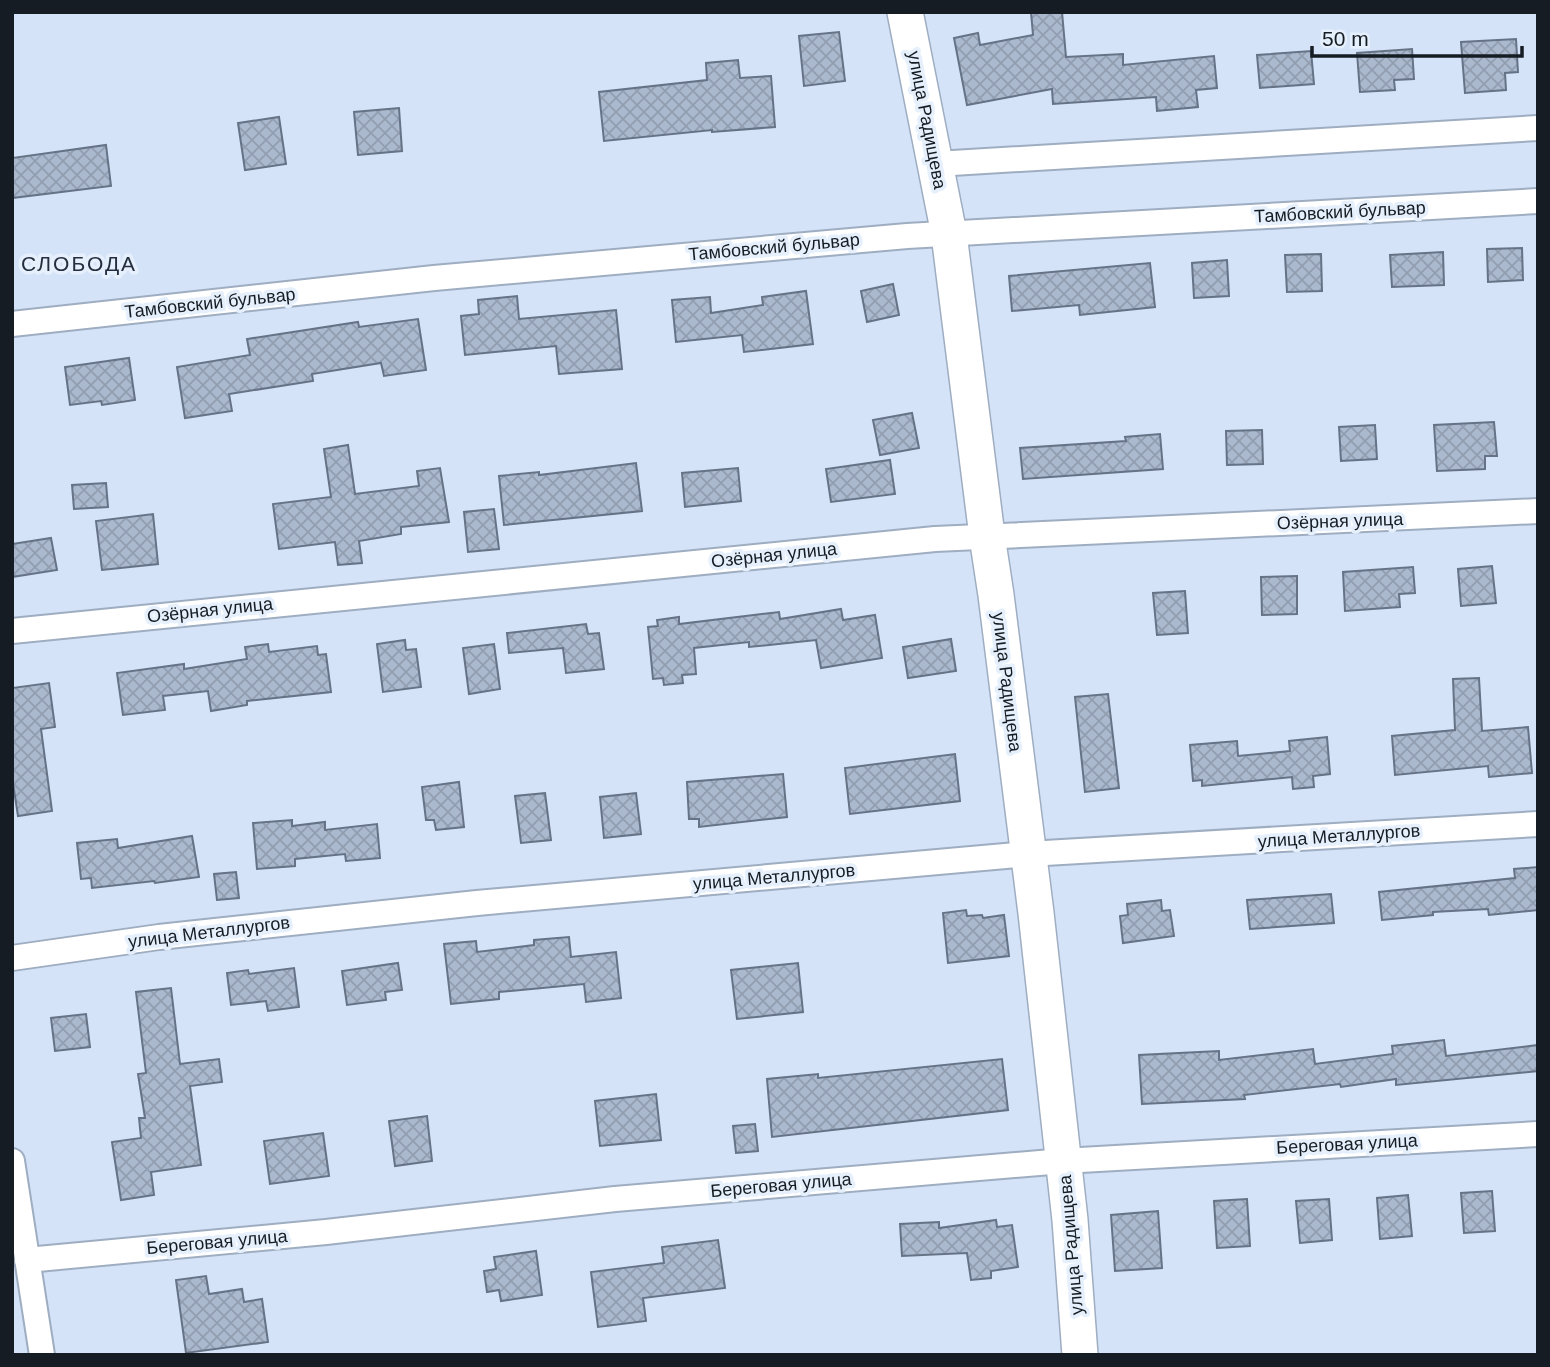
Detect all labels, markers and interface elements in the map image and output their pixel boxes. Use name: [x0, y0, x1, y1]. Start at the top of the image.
scale bar: [1312, 14, 1522, 58]
text: 50 m: [1322, 27, 1369, 50]
street label: улица Радищева: [904, 49, 950, 192]
street label: Тамбовский бульвар: [1254, 198, 1426, 226]
street label: Тамбовский бульвар: [688, 230, 860, 264]
district label: СЛОБОДА: [21, 252, 137, 275]
street label: Тамбовский бульвар: [124, 284, 296, 322]
street label: Озёрная улица: [1276, 509, 1405, 533]
street label: Озёрная улица: [710, 538, 839, 572]
street label: Озёрная улица: [146, 593, 275, 627]
street label: улица Радищева: [989, 611, 1026, 754]
street label: улица Металлургов: [1257, 820, 1421, 852]
street label: улица Металлургов: [692, 860, 856, 894]
street label: улица Металлургов: [127, 912, 291, 952]
street label: Береговая улица: [1276, 1130, 1419, 1158]
street label: Береговая улица: [710, 1169, 853, 1201]
street label: улица Радищева: [1055, 1173, 1087, 1316]
street label: Береговая улица: [146, 1226, 289, 1258]

